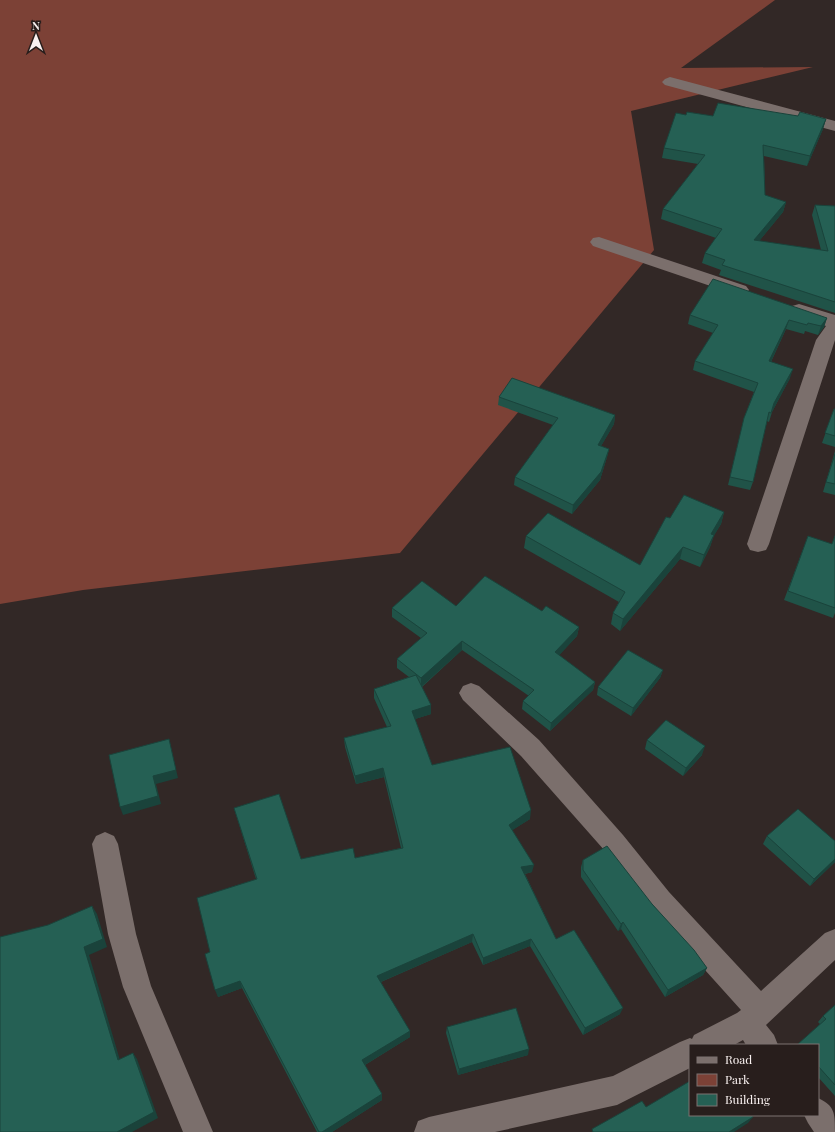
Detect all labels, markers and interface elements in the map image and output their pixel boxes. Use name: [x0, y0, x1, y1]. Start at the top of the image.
north arrow: [16, 16, 56, 56]
text: N: [32, 18, 40, 33]
legend: [689, 1044, 819, 1116]
text: Road: [725, 1051, 752, 1067]
text: Park: [725, 1071, 750, 1087]
text: Building: [725, 1091, 771, 1107]

